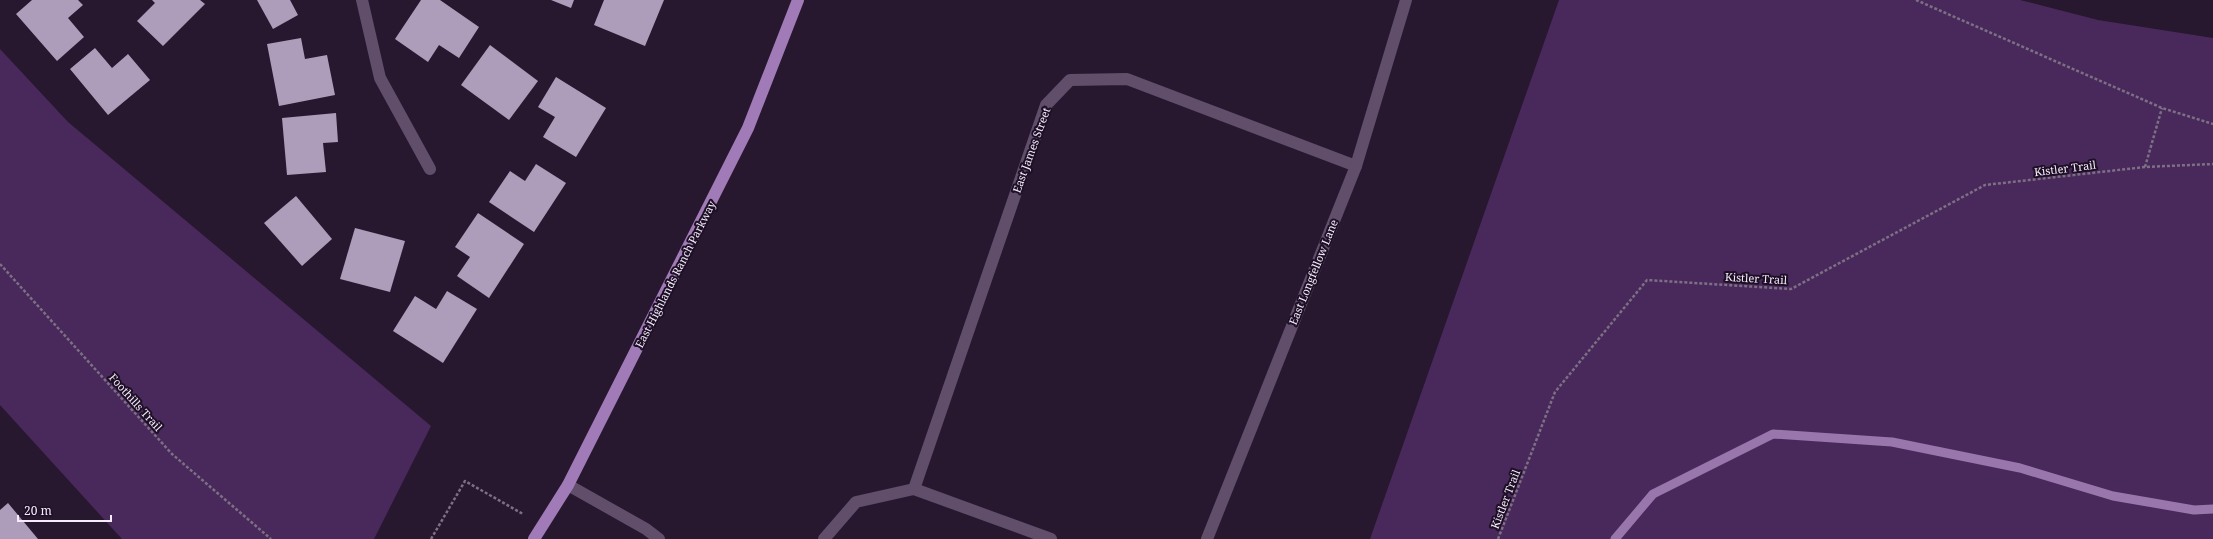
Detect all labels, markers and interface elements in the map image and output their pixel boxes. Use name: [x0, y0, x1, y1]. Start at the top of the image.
street label: East James Street: [1009, 105, 1053, 195]
street label: Kistler Trail: [2033, 157, 2097, 179]
street label: East Highlands Ranch Parkway: [631, 197, 719, 350]
street label: East Longfellow Lane: [1285, 217, 1341, 327]
street label: Kistler Trail: [1725, 269, 1788, 287]
street label: Foothills Trail: [106, 370, 166, 434]
street label: Kistler Trail: [1487, 467, 1523, 531]
scale bar: [18, 497, 111, 523]
text: 20 m: [24, 502, 52, 519]

